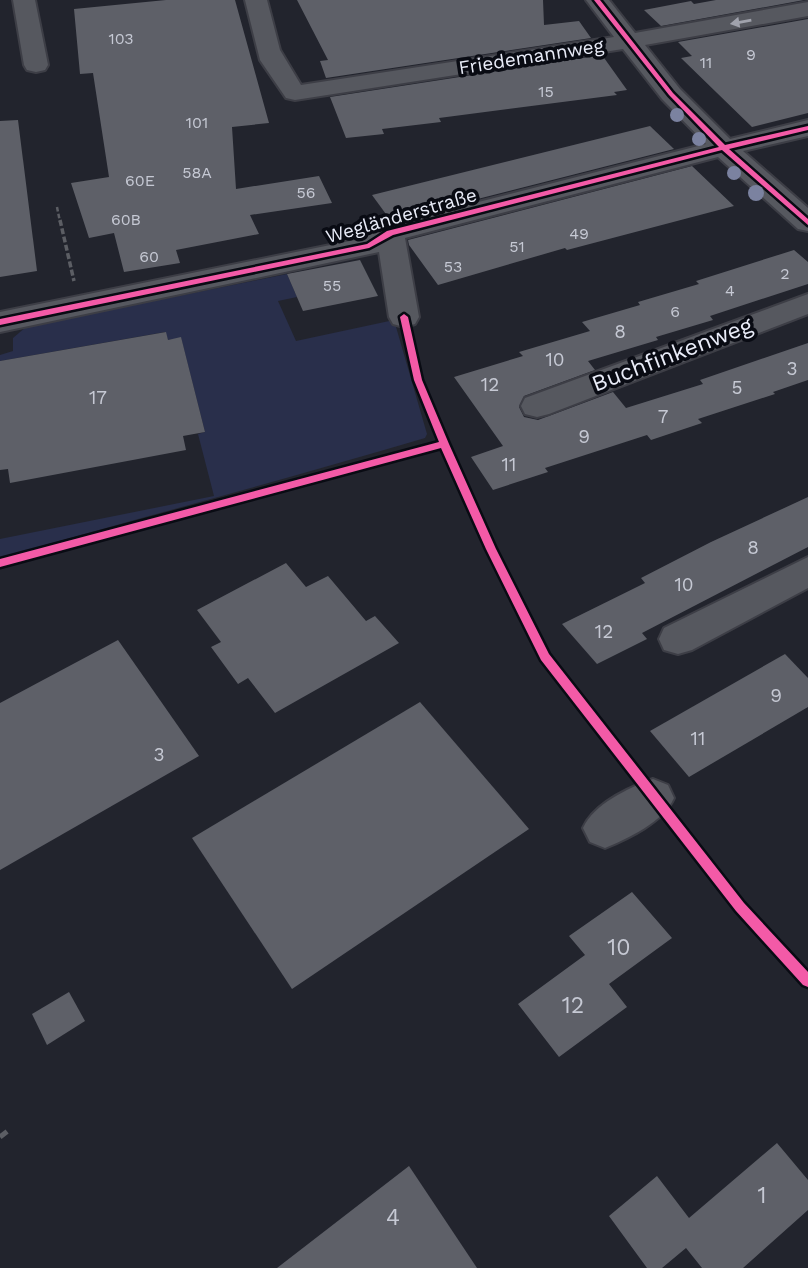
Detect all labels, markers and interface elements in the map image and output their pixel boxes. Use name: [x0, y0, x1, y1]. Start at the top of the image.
one-way arrow: [730, 17, 752, 28]
house number: 103: [108, 29, 134, 48]
street label: Friedemannweg: [457, 34, 606, 79]
house number: 9: [746, 45, 756, 64]
house number: 11: [700, 53, 712, 72]
house number: 15: [538, 82, 554, 101]
house number: 101: [186, 113, 208, 132]
house number: 58A: [182, 163, 212, 182]
house number: 60E: [125, 171, 155, 190]
house number: 56: [296, 183, 316, 202]
street label: Wegländerstraße: [323, 183, 479, 248]
house number: 60B: [111, 210, 141, 229]
house number: 49: [569, 224, 589, 243]
house number: 51: [509, 237, 525, 256]
house number: 60: [139, 247, 159, 266]
house number: 53: [444, 257, 462, 276]
house number: 2: [780, 264, 790, 283]
house number: 55: [323, 276, 341, 295]
house number: 4: [725, 281, 735, 300]
house number: 6: [670, 302, 680, 321]
street label: Buchfinkenweg: [588, 311, 757, 398]
house number: 8: [614, 320, 626, 343]
house number: 10: [545, 348, 565, 371]
house number: 3: [786, 357, 798, 380]
house number: 12: [481, 373, 499, 396]
house number: 5: [731, 376, 743, 399]
house number: 17: [89, 386, 107, 409]
house number: 7: [658, 405, 668, 428]
house number: 9: [578, 425, 590, 448]
house number: 11: [502, 453, 516, 476]
house number: 8: [747, 536, 759, 559]
house number: 10: [674, 573, 694, 596]
house number: 12: [595, 620, 613, 643]
house number: 9: [770, 684, 782, 707]
house number: 11: [691, 727, 705, 750]
house number: 3: [153, 743, 165, 766]
house number: 10: [607, 934, 631, 961]
house number: 12: [562, 992, 584, 1019]
house number: 1: [758, 1182, 766, 1209]
house number: 4: [386, 1204, 400, 1231]

